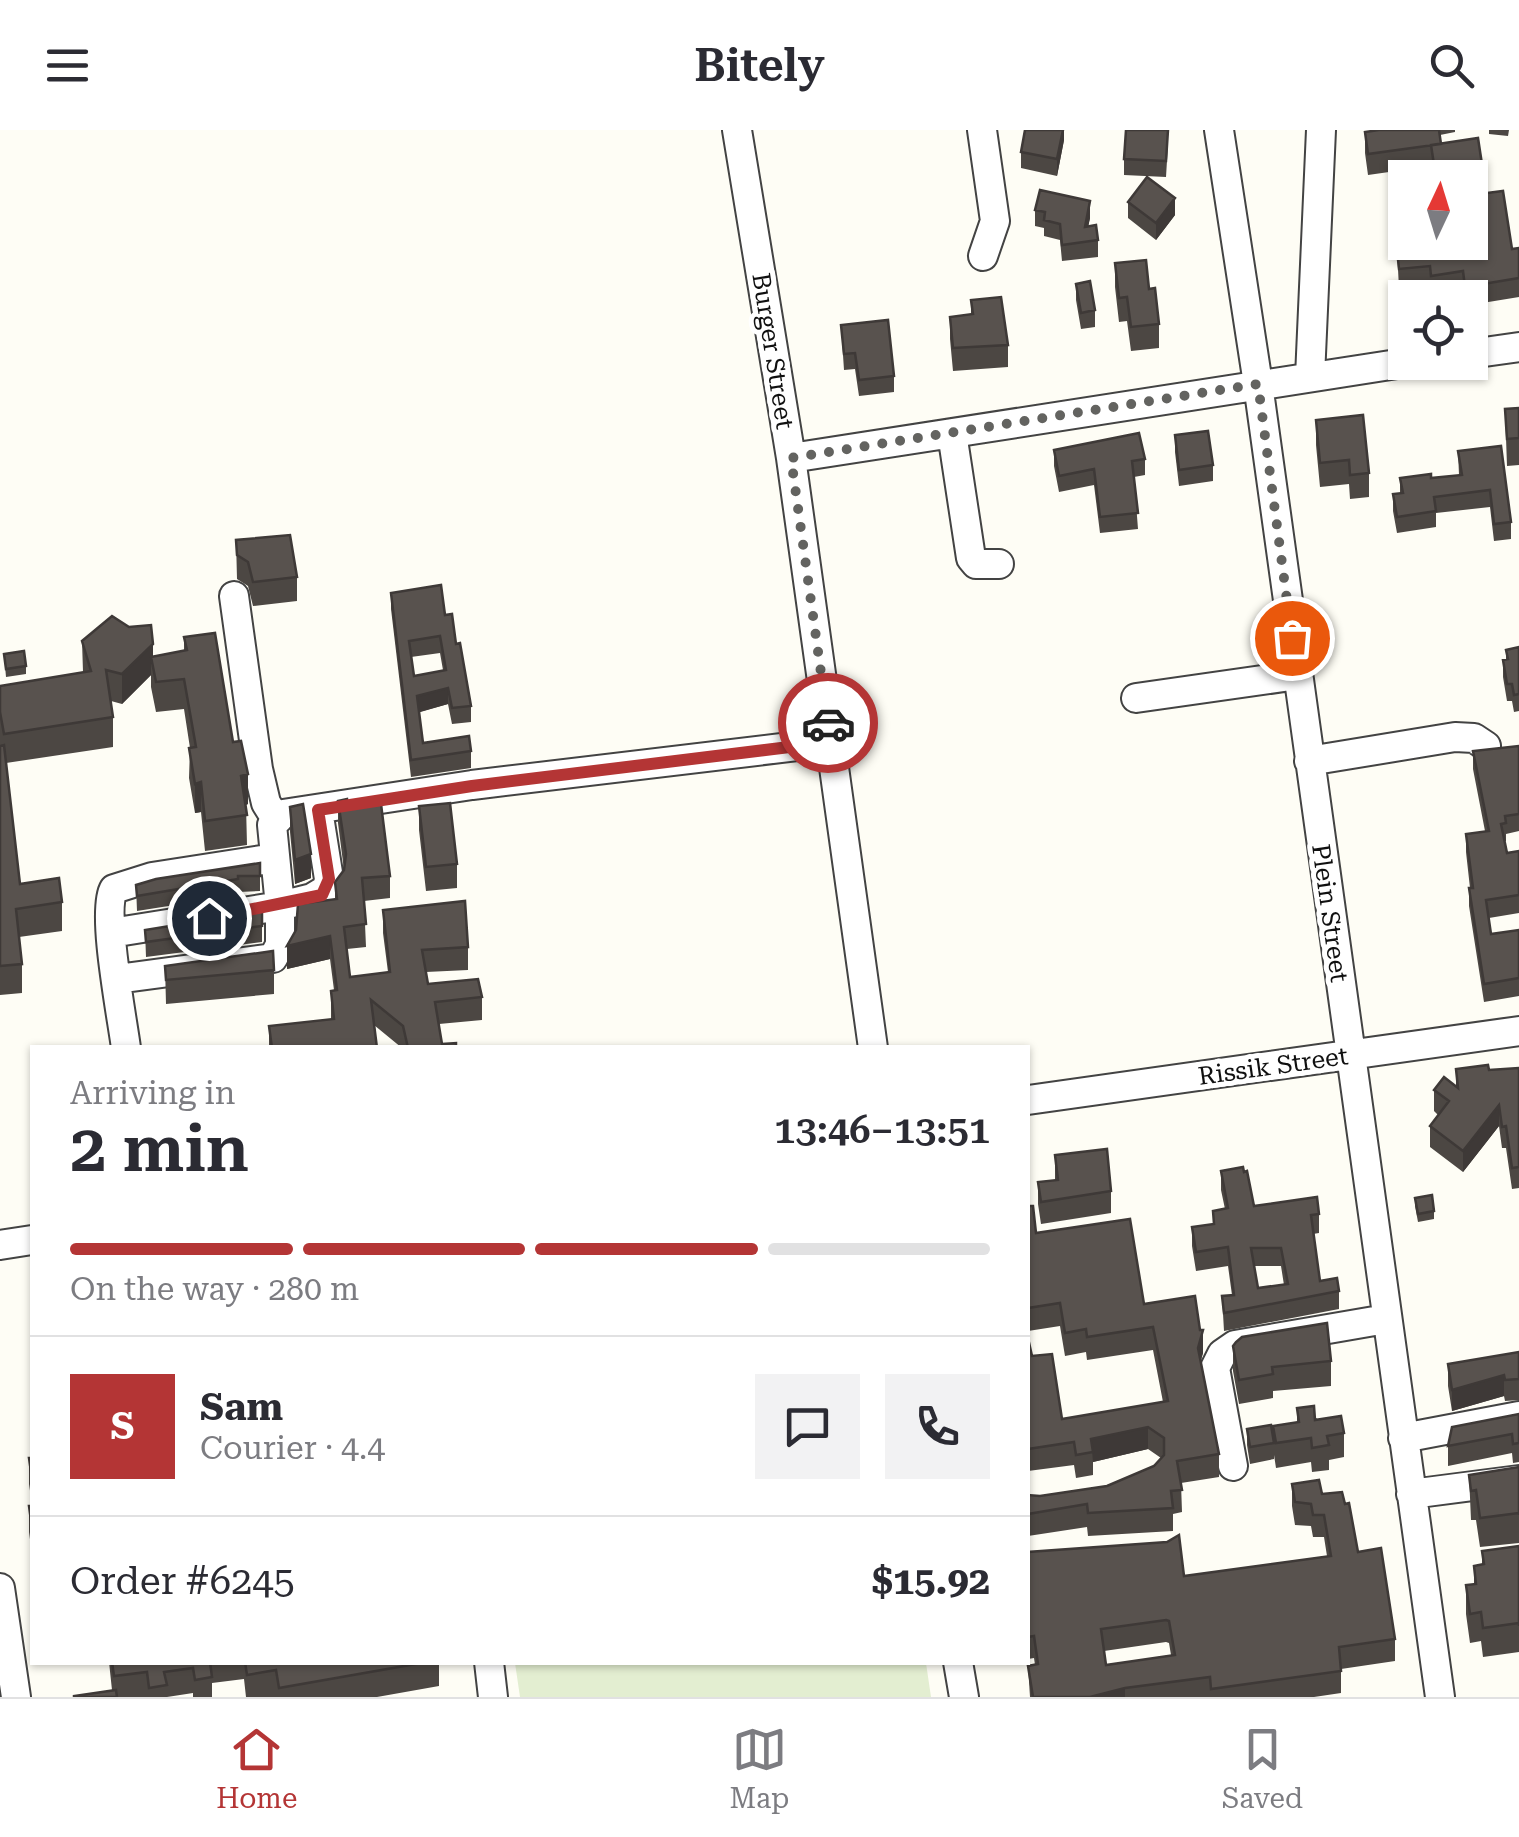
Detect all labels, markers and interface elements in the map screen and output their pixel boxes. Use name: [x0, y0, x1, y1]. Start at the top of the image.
icon: menu: [40, 38, 95, 93]
icon: search: [1424, 38, 1479, 93]
text: Bitely: [694, 39, 825, 92]
north arrow: [1388, 160, 1488, 260]
map controls: [1388, 160, 1488, 380]
street label: Burger Street: [746, 271, 800, 431]
button: locate: [1388, 280, 1488, 380]
pin: [1250, 596, 1335, 681]
icon: bag: [1265, 611, 1320, 666]
courier: [778, 673, 878, 773]
icon: car: [801, 696, 856, 751]
street label: Plein Street: [1306, 842, 1354, 984]
pin: [167, 876, 252, 961]
icon: home: [182, 891, 237, 946]
street label: Rissik Street: [1196, 1041, 1350, 1091]
text: Arriving in: [70, 1074, 235, 1112]
text: 13:46–13:51: [774, 1108, 990, 1152]
text: 2 min: [70, 1111, 249, 1187]
text: On the way · 280 m: [70, 1270, 359, 1308]
button: chat: [755, 1374, 860, 1479]
button: phone: [885, 1374, 990, 1479]
text: Sam: [200, 1385, 283, 1429]
text: S: [111, 1404, 134, 1448]
text: Courier · 4.4: [200, 1429, 385, 1467]
text: Order #6245: [70, 1559, 295, 1603]
text: $15.92: [872, 1559, 990, 1603]
tab: Home: [216, 1722, 297, 1815]
tab: Map: [730, 1722, 789, 1815]
tab: Saved: [1222, 1722, 1303, 1815]

